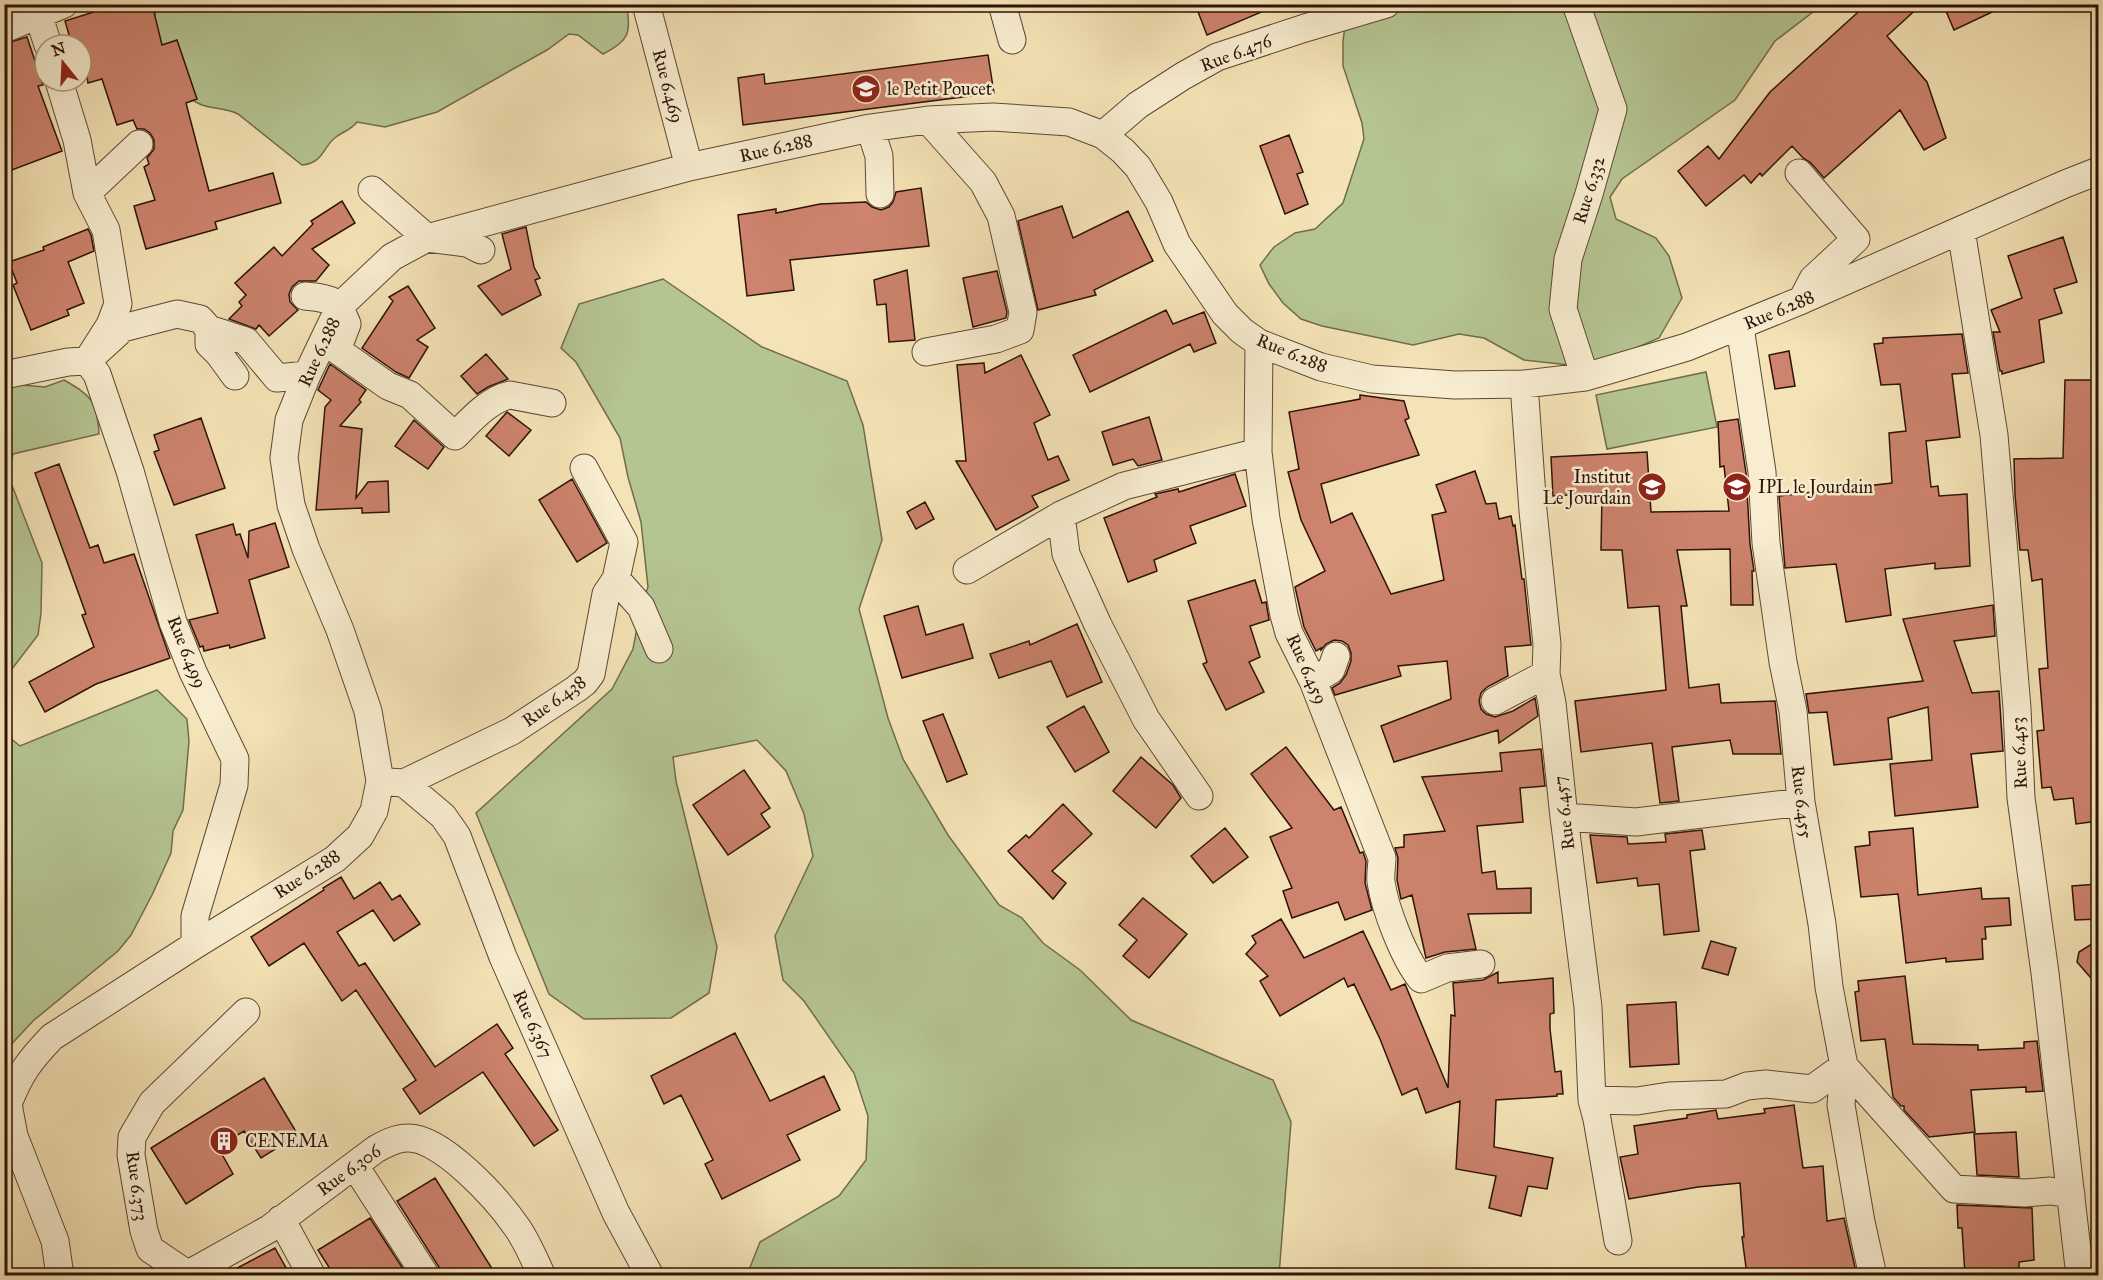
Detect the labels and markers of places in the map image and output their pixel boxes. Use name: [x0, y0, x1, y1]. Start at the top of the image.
school or university icon: le Petit Poucet: [850, 73, 882, 105]
place label: le Petit Poucet: [887, 78, 993, 100]
place label: Institut Le Jourdain: [1543, 466, 1632, 510]
school or university icon: Institut Le Jourdain: [1636, 471, 1668, 503]
school or university icon: IPL le Jourdain: [1721, 471, 1753, 503]
place label: IPL le Jourdain: [1758, 476, 1873, 499]
building icon: CENEMA: [208, 1125, 240, 1157]
place label: CENEMA: [245, 1130, 329, 1152]

